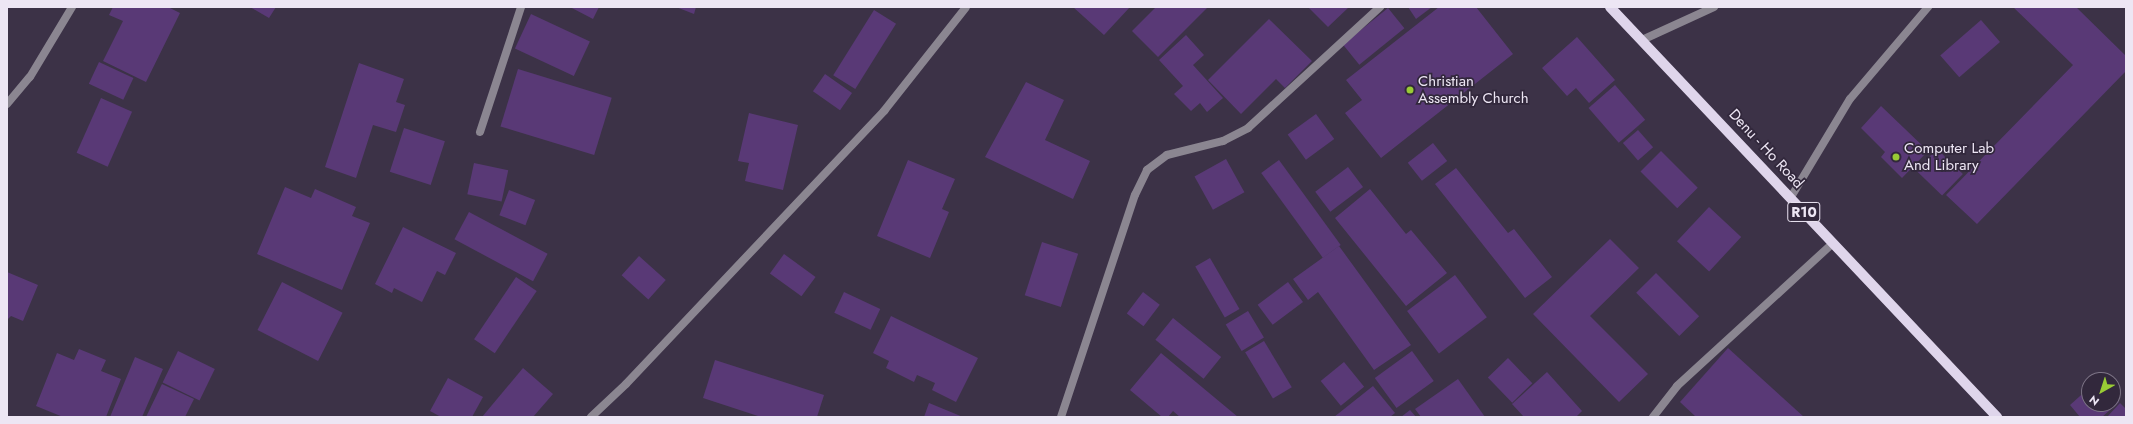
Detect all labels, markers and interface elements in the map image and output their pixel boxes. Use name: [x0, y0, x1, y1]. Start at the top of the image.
place label: Christian Assembly Church: [1418, 72, 1529, 107]
marker: Christian Assembly Church: [1405, 85, 1415, 95]
street label: Denu - Ho Road: [1725, 106, 1807, 192]
place label: Computer Lab And Library: [1904, 139, 1994, 174]
marker: Computer Lab And Library: [1891, 152, 1901, 162]
road number: R10: [1787, 200, 1821, 224]
north arrow: [2081, 372, 2121, 412]
text: N: [2086, 392, 2103, 410]

